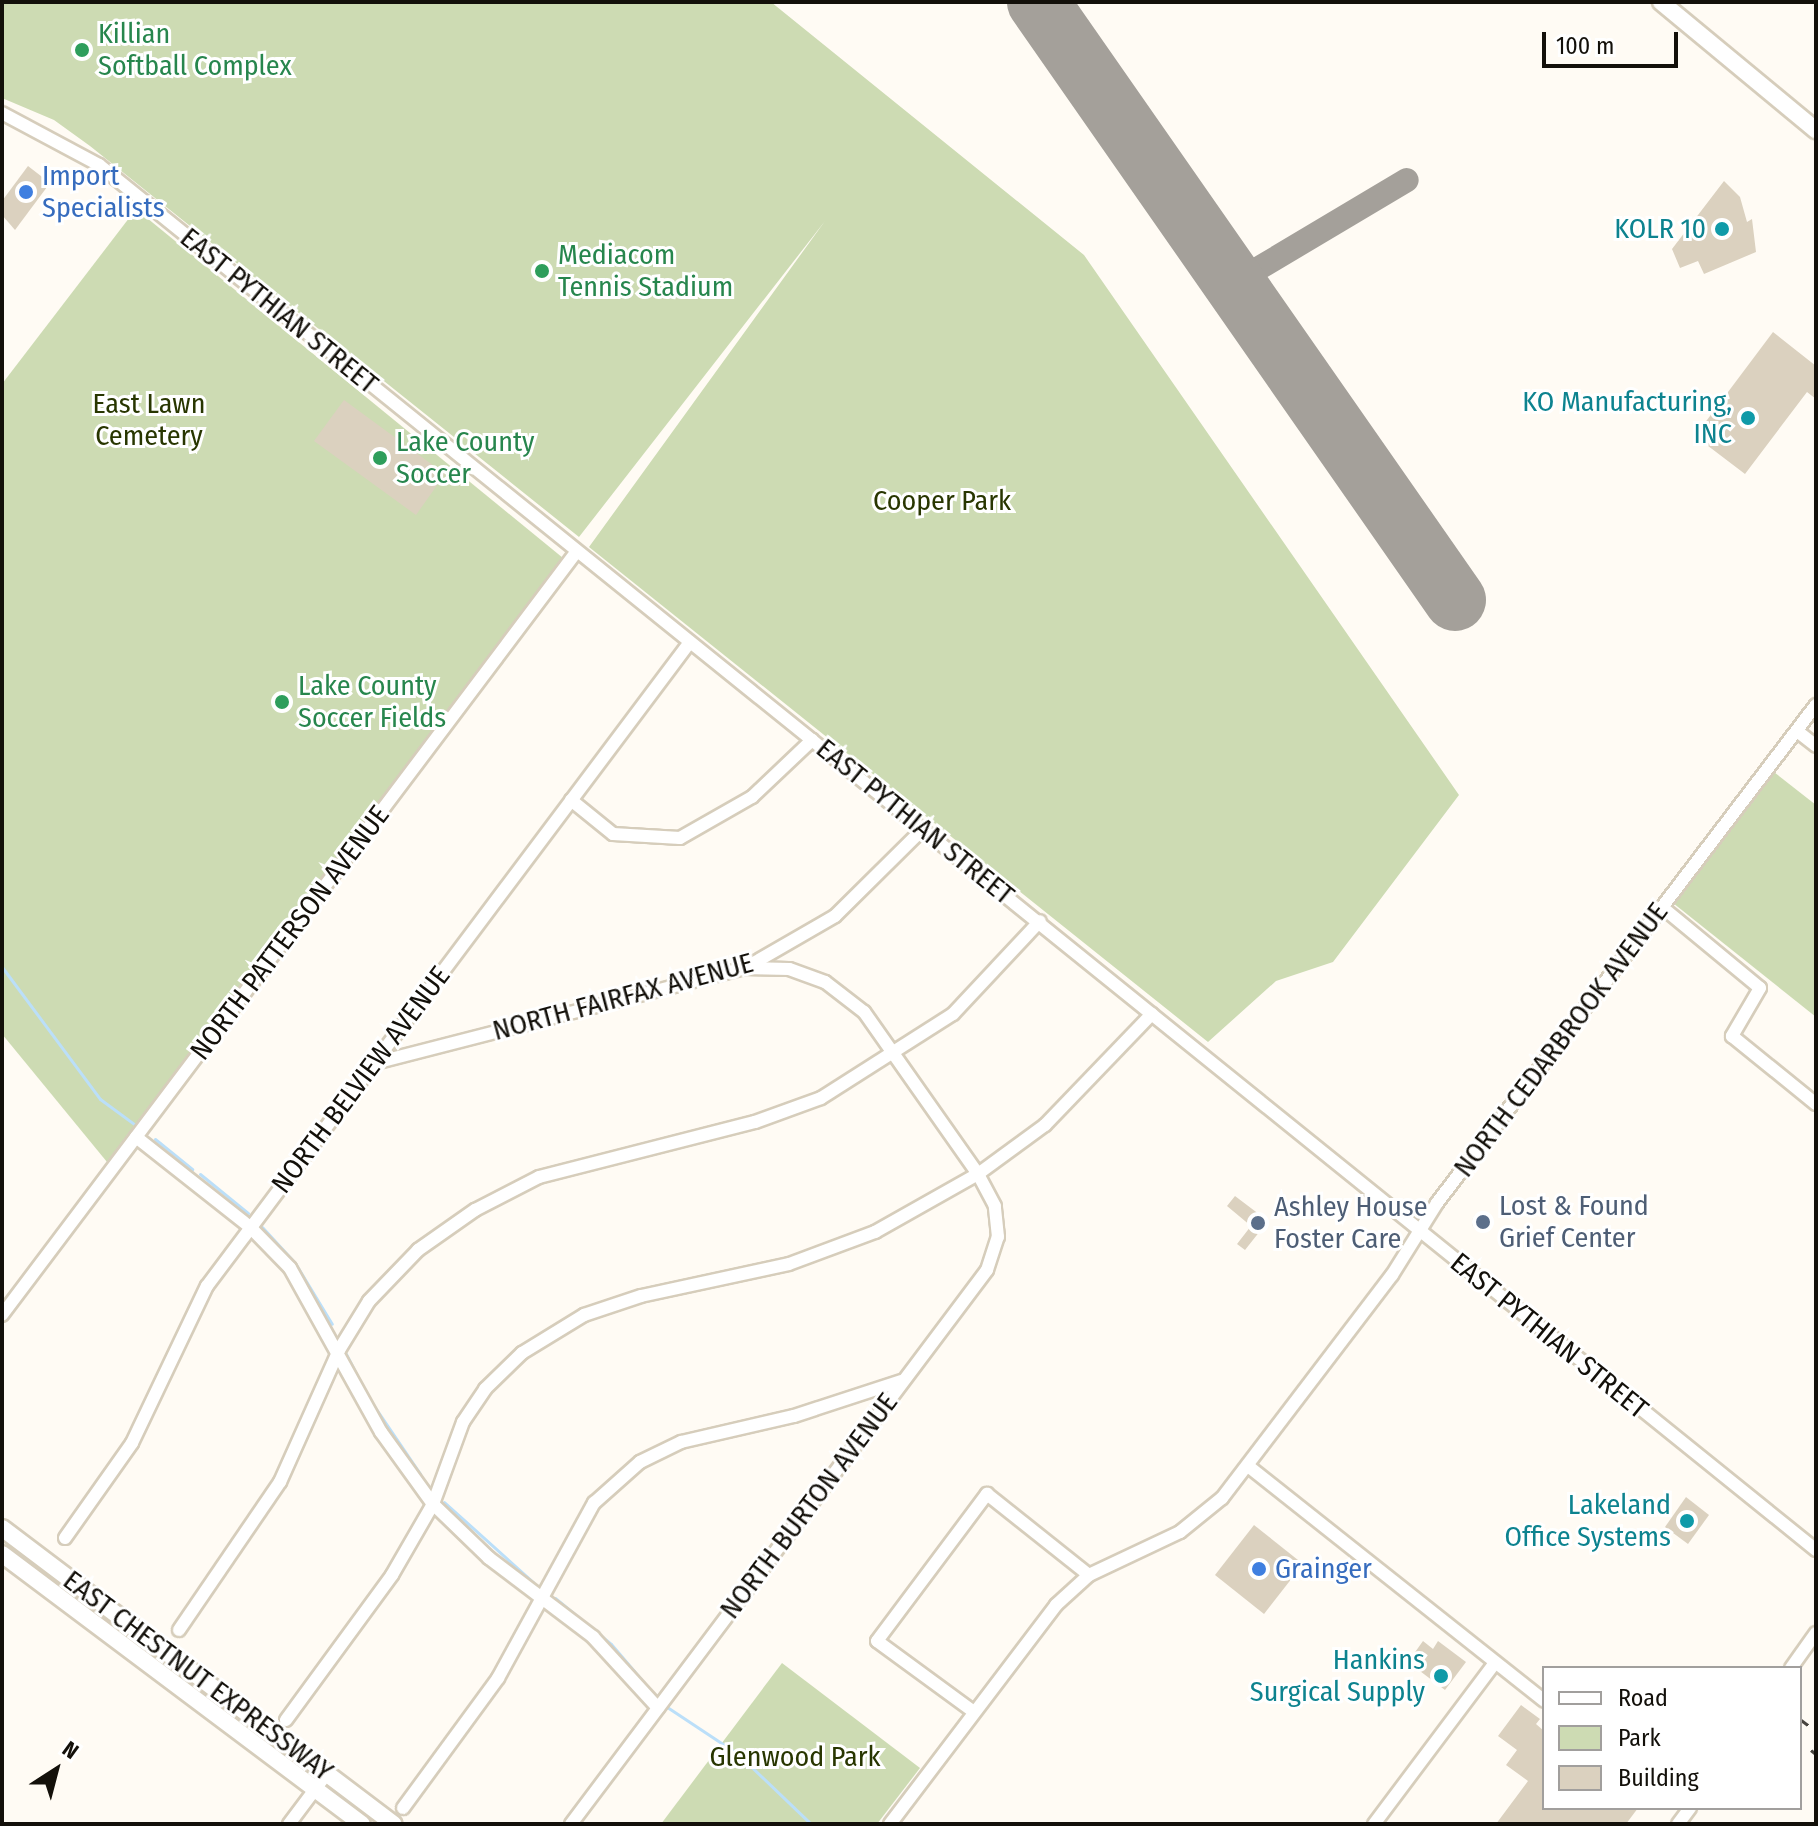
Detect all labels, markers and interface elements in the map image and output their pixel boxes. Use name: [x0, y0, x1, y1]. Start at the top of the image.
scale bar: [1546, 16, 1682, 66]
place label: Killian Softball Complex: [98, 17, 292, 83]
text: 100 m: [1556, 32, 1614, 60]
marker: Killian Softball Complex: [73, 41, 91, 59]
place label: Import Specialists: [42, 159, 165, 225]
marker: Import Specialists: [17, 183, 35, 201]
place label: KOLR 10: [1614, 212, 1706, 246]
marker: KOLR 10: [1713, 220, 1731, 238]
street label: EAST PYTHIAN STREET: [173, 221, 385, 401]
place label: Mediacom Tennis Stadium: [558, 238, 733, 304]
marker: Mediacom Tennis Stadium: [533, 262, 551, 280]
place label: KO Manufacturing, INC: [1522, 385, 1732, 451]
park label: East Lawn Cemetery: [93, 387, 205, 453]
marker: KO Manufacturing, INC: [1739, 409, 1757, 427]
place label: Lake County Soccer: [396, 425, 534, 491]
marker: Lake County Soccer: [371, 449, 389, 467]
park label: Cooper Park: [873, 484, 1011, 518]
place label: Lake County Soccer Fields: [298, 669, 446, 735]
marker: Lake County Soccer Fields: [273, 693, 291, 711]
street label: EAST PYTHIAN STREET: [809, 732, 1021, 912]
street label: NORTH PATTERSON AVENUE: [183, 799, 397, 1067]
street label: NORTH CEDARBROOK AVENUE: [1447, 896, 1675, 1184]
street label: NORTH FAIRFAX AVENUE: [489, 946, 757, 1048]
street label: NORTH BELVIEW AVENUE: [265, 960, 457, 1200]
place label: Lost & Found Grief Center: [1499, 1189, 1649, 1255]
place label: Ashley House Foster Care: [1274, 1190, 1428, 1256]
marker: Lost & Found Grief Center: [1474, 1213, 1492, 1231]
marker: Ashley House Foster Care: [1249, 1214, 1267, 1232]
street label: EAST PYTHIAN STREET: [1443, 1246, 1655, 1426]
street label: NORTH BURTON AVENUE: [713, 1387, 905, 1625]
place label: Lakeland Office Systems: [1504, 1488, 1671, 1554]
marker: Lakeland Office Systems: [1678, 1512, 1696, 1530]
place label: Grainger: [1275, 1552, 1372, 1586]
marker: Grainger: [1250, 1560, 1268, 1578]
street label: EAST CHESTNUT EXPRESSWAY: [57, 1564, 339, 1788]
place label: Hankins Surgical Supply: [1250, 1643, 1425, 1709]
legend: [1542, 1666, 1802, 1810]
marker: Hankins Surgical Supply: [1432, 1667, 1450, 1685]
text: Road: [1618, 1684, 1668, 1712]
text: Park: [1618, 1724, 1661, 1752]
north arrow: [16, 1730, 96, 1810]
park label: Glenwood Park: [710, 1740, 880, 1774]
text: Building: [1618, 1764, 1699, 1792]

